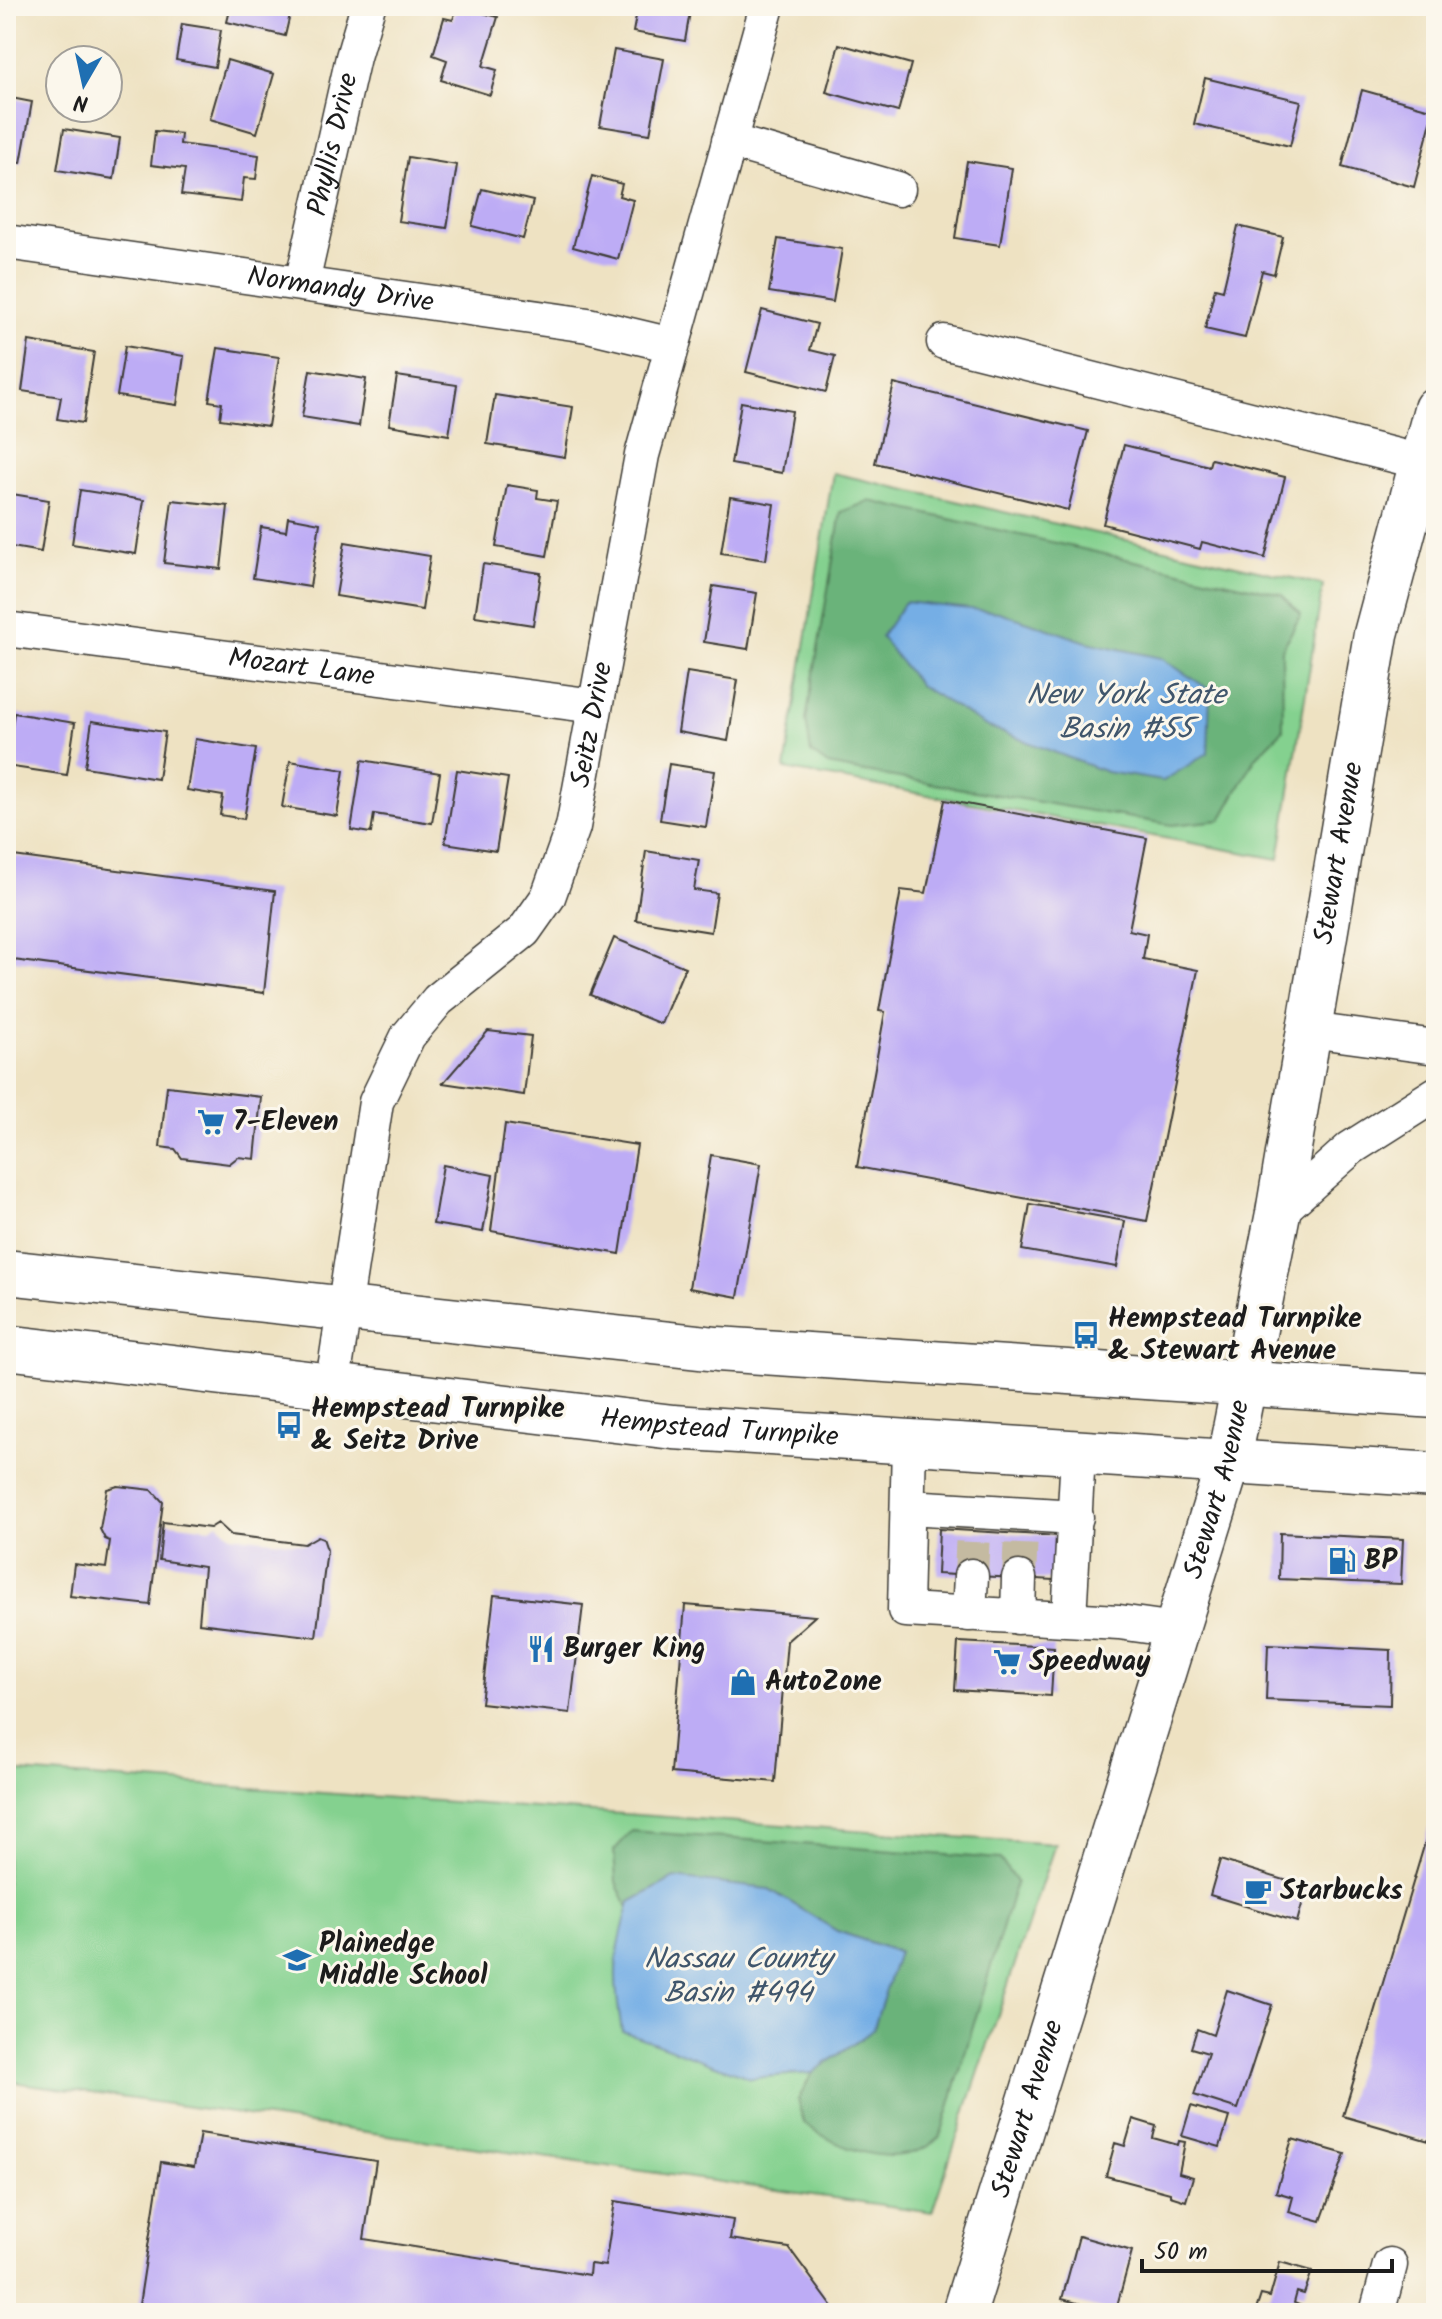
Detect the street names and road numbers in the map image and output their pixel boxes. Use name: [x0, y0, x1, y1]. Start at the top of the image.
street label: Phyllis Drive: [295, 68, 371, 220]
street label: Normandy Drive: [244, 254, 437, 325]
street label: Mozart Lane: [225, 636, 378, 700]
street label: Seitz Drive: [558, 658, 626, 791]
street label: Stewart Avenue: [1301, 758, 1377, 948]
street label: Stewart Avenue: [1171, 1395, 1263, 1584]
street label: Hempstead Turnpike: [597, 1396, 840, 1460]
street label: Stewart Avenue: [979, 2014, 1076, 2203]

